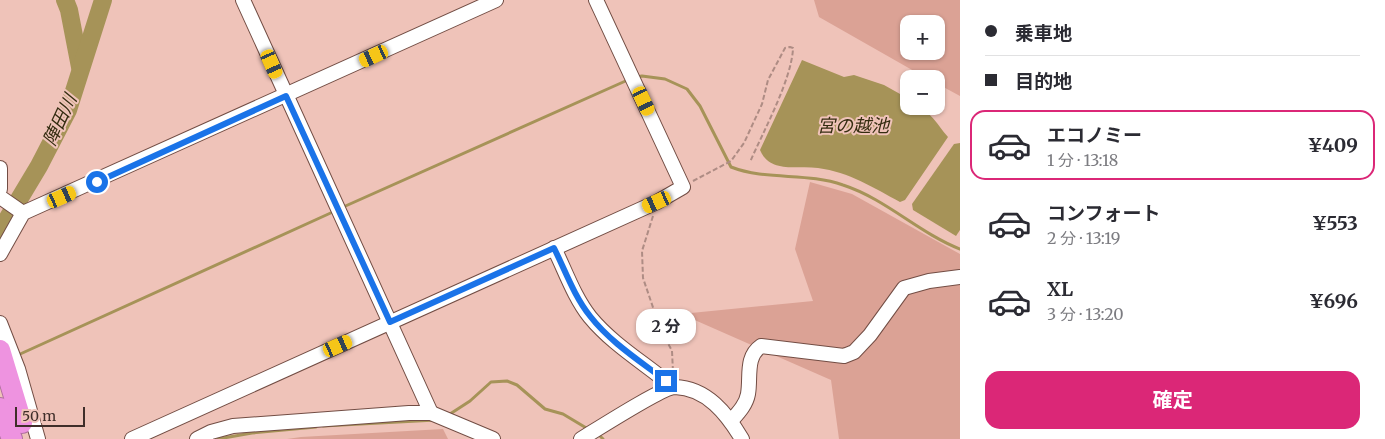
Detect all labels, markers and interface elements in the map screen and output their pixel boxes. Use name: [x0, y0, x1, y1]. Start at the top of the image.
map controls: [900, 15, 945, 115]
button: +: [900, 15, 945, 60]
text: 乗車地: [1015, 21, 1072, 45]
car: [357, 43, 390, 69]
car: [259, 47, 284, 81]
text: 目的地: [1015, 69, 1072, 93]
button: −: [900, 70, 945, 115]
car: [630, 84, 657, 118]
water label: 陣田川: [38, 89, 82, 149]
water label: 宮の越池: [817, 114, 891, 137]
icon: car: [987, 123, 1032, 168]
text: エコノミー: [1047, 123, 1142, 147]
text: ¥409: [1308, 133, 1358, 157]
text: 1 分 · 13:18: [1047, 150, 1118, 170]
route start: [86, 171, 108, 193]
car: [45, 184, 78, 210]
car: [640, 189, 673, 215]
icon: car: [987, 201, 1032, 246]
text: コンフォート: [1047, 201, 1160, 225]
text: ¥553: [1312, 211, 1358, 235]
text: 2 分 · 13:19: [1047, 228, 1120, 248]
text: XL: [1047, 277, 1073, 301]
icon: car: [987, 279, 1032, 324]
text: ¥696: [1309, 289, 1358, 313]
text: 3 分 · 13:20: [1047, 304, 1124, 324]
callout: 2 分: [636, 308, 696, 344]
text: 2 分: [651, 316, 681, 336]
car: [321, 333, 354, 359]
route end: [655, 370, 677, 392]
button: 確定: [985, 371, 1360, 429]
scale bar: [15, 404, 85, 427]
text: 50 m: [22, 407, 56, 425]

